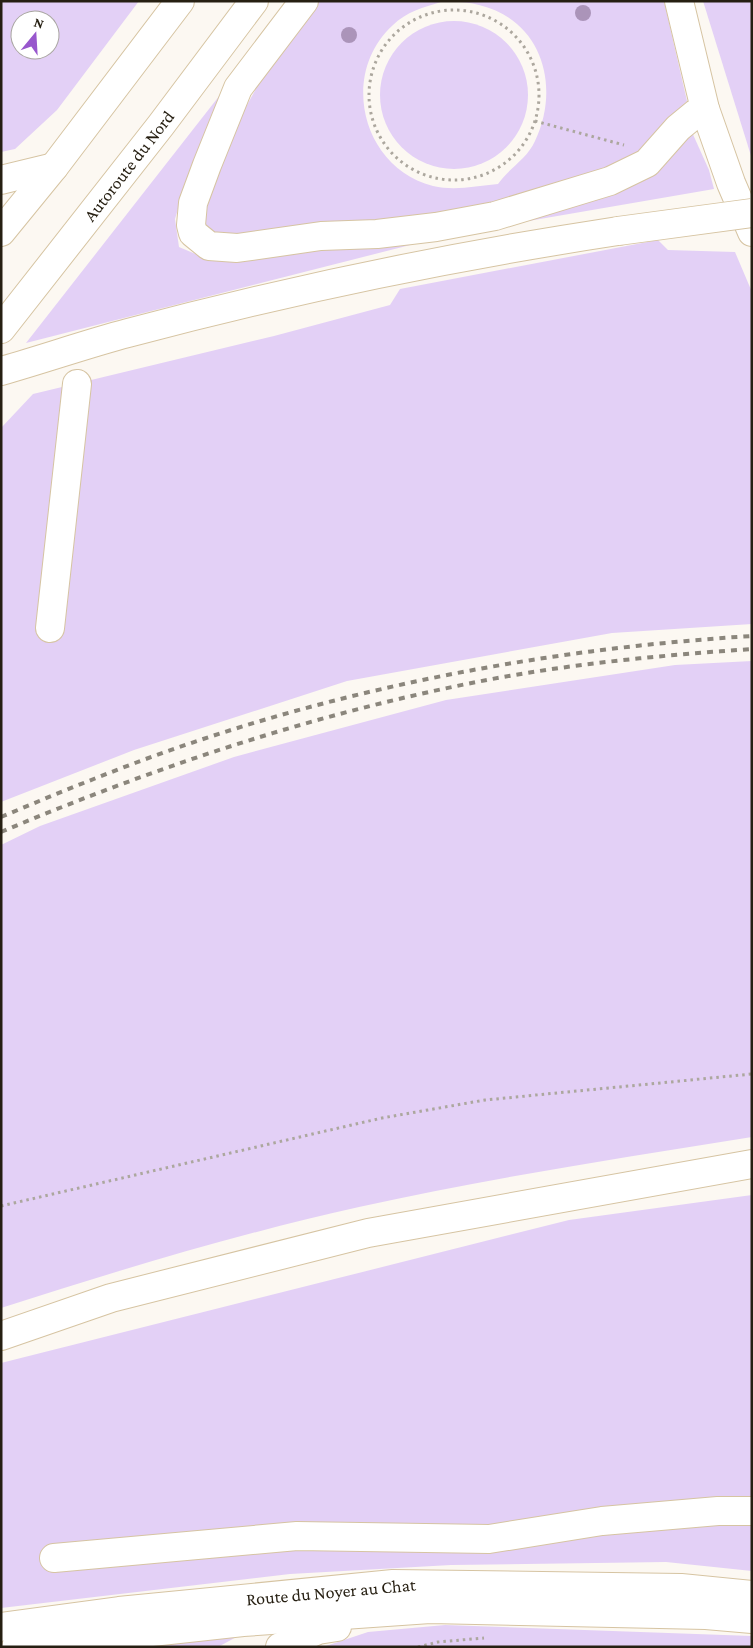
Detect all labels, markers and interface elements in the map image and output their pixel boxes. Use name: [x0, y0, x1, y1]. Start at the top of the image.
north arrow: [10, 10, 60, 60]
text: N: [32, 14, 46, 32]
street label: Autoroute du Nord: [80, 106, 179, 225]
street label: Route du Noyer au Chat: [245, 1575, 418, 1609]

